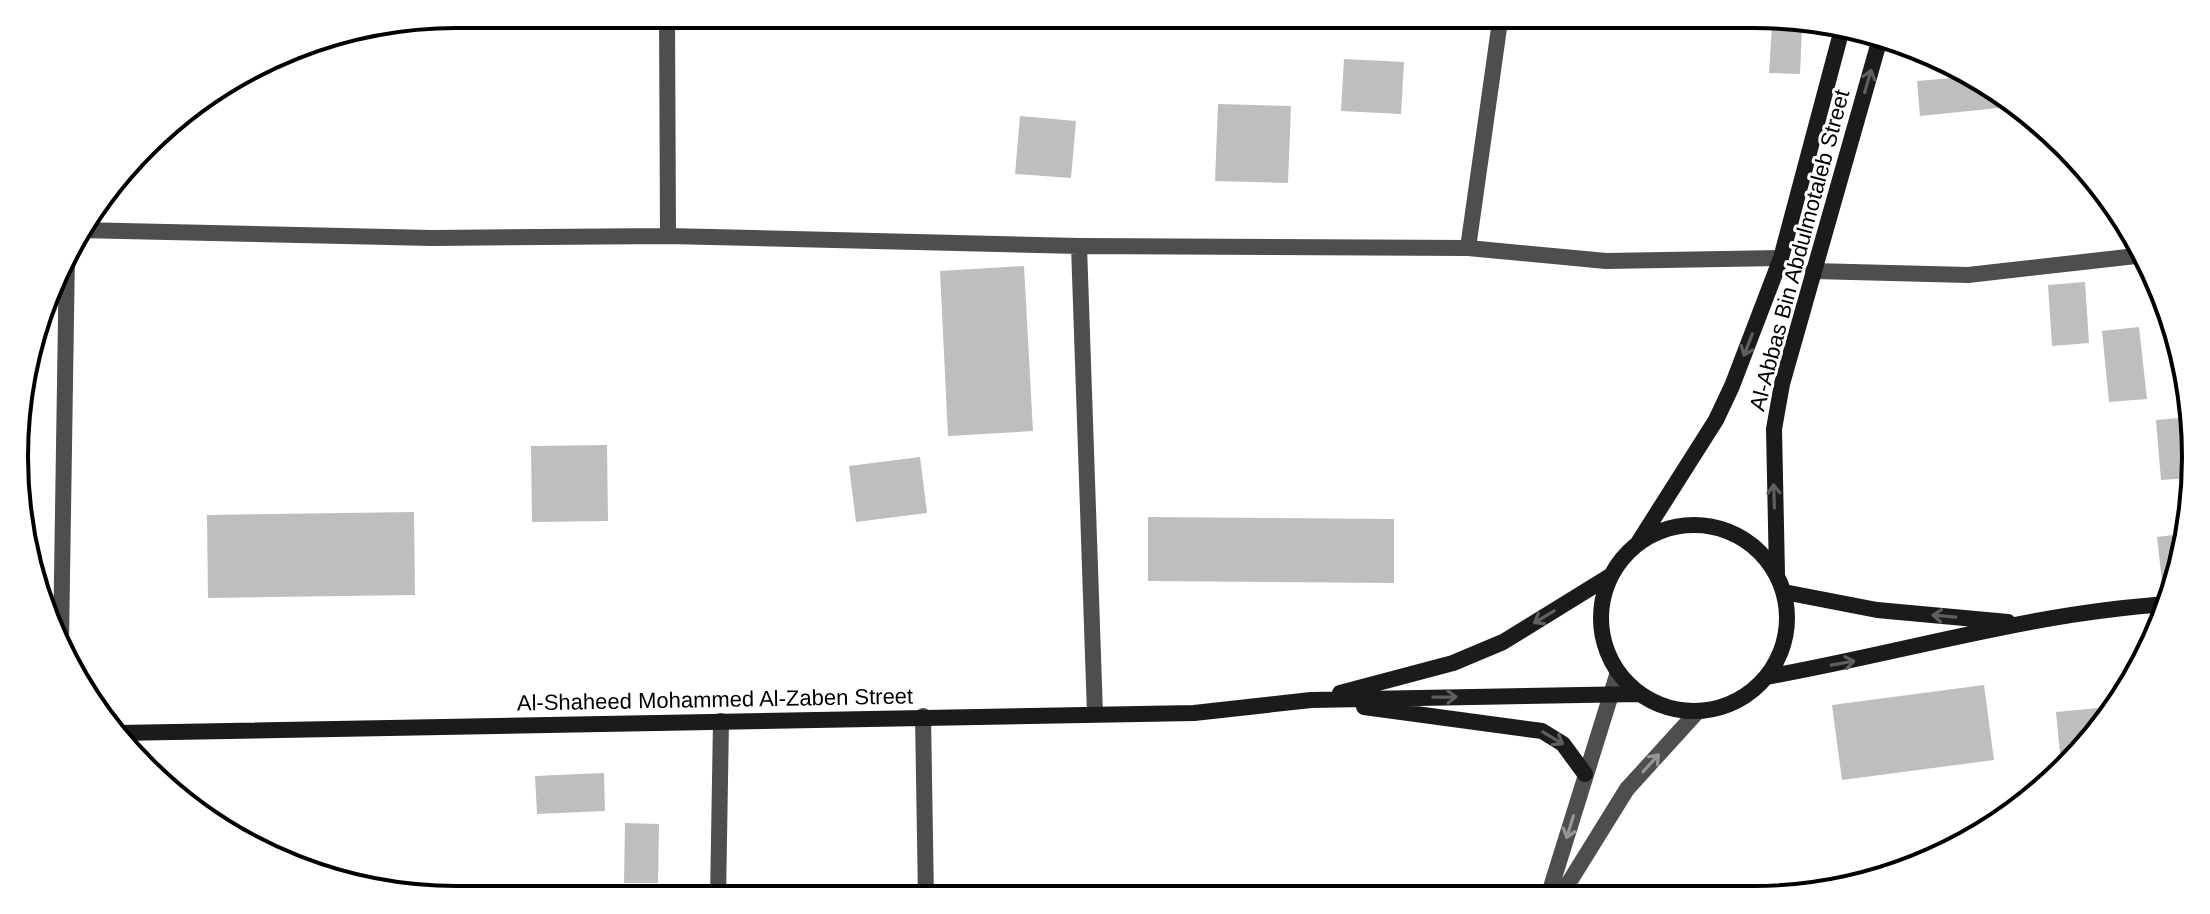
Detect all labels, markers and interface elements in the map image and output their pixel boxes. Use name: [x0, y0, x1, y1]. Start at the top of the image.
one-way arrow: [1861, 68, 1876, 94]
street label: Al-Abbas Bin Abdulmotaleb Street: [1745, 87, 1854, 413]
one-way arrow: [1740, 332, 1754, 357]
one-way arrow: [1766, 483, 1781, 510]
one-way arrow: [1931, 608, 1958, 623]
one-way arrow: [1533, 609, 1556, 625]
one-way arrow: [1830, 655, 1855, 670]
street label: Al-Shaheed Mohammed Al-Zaben Street: [517, 684, 913, 715]
one-way arrow: [1431, 689, 1458, 705]
one-way arrow: [1541, 731, 1564, 747]
one-way arrow: [1642, 754, 1660, 774]
one-way arrow: [1562, 813, 1577, 839]

